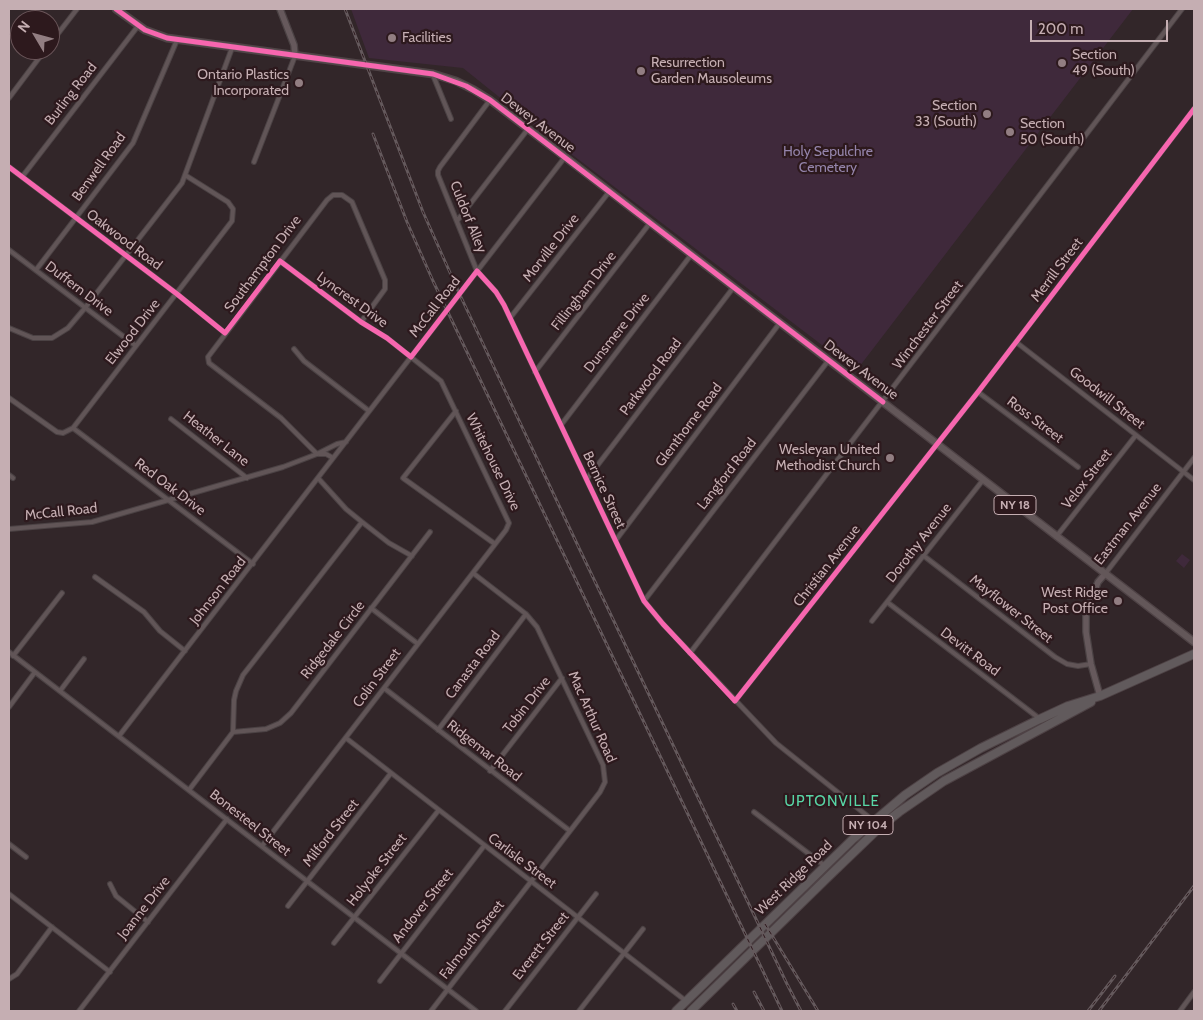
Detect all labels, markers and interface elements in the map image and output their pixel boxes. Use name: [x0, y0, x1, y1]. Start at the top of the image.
north arrow: [10, 10, 60, 60]
scale bar: [1033, 10, 1170, 42]
text: N: [14, 17, 34, 36]
text: 200 m: [1038, 20, 1083, 38]
place label: Facilities: [402, 30, 451, 46]
marker: Facilities: [386, 32, 398, 44]
place label: Section 49 (South): [1072, 47, 1135, 80]
place label: Resurrection Garden Mausoleums: [651, 55, 772, 88]
marker: Section 49 (South): [1056, 57, 1068, 69]
street label: Burling Road: [41, 59, 101, 129]
marker: Resurrection Garden Mausoleums: [635, 65, 647, 77]
place label: Ontario Plastics Incorporated: [197, 67, 289, 100]
marker: Ontario Plastics Incorporated: [293, 77, 305, 89]
street label: Dewey Avenue: [497, 89, 579, 157]
place label: Section 33 (South): [915, 98, 977, 130]
marker: Section 33 (South): [981, 108, 993, 120]
place label: Section 50 (South): [1020, 116, 1084, 148]
marker: Section 50 (South): [1004, 126, 1016, 138]
street label: Benwell Road: [69, 129, 129, 205]
park label: Holy Sepulchre Cemetery: [783, 144, 873, 176]
street label: Culdorf Alley: [446, 179, 490, 255]
street label: Oakwood Road: [83, 206, 165, 274]
street label: Morville Drive: [519, 211, 583, 285]
street label: Southampton Drive: [221, 212, 305, 316]
street label: Merrill Street: [1027, 235, 1087, 305]
street label: Fillingham Drive: [548, 248, 620, 334]
street label: Duffern Drive: [42, 258, 116, 320]
street label: Lyncrest Drive: [313, 269, 391, 331]
street label: McCall Road: [406, 273, 464, 341]
street label: Winchester Street: [889, 278, 967, 372]
street label: Dunsmere Drive: [581, 290, 653, 376]
street label: Elwood Drive: [102, 296, 164, 368]
street label: Parkwood Road: [617, 335, 685, 419]
street label: Dewey Avenue: [820, 336, 902, 404]
street label: Goodwill Street: [1066, 363, 1148, 433]
street label: Glenthorne Road: [652, 380, 726, 470]
street label: Ross Street: [1003, 393, 1067, 447]
street label: Heather Lane: [180, 408, 252, 470]
street label: Whitehouse Drive: [462, 411, 524, 513]
street label: Langford Road: [694, 435, 760, 513]
place label: Wesleyan United Methodist Church: [775, 442, 880, 474]
street label: Velox Street: [1058, 446, 1116, 512]
street label: Bernice Street: [579, 449, 629, 531]
marker: Wesleyan United Methodist Church: [884, 452, 896, 464]
street label: Red Oak Drive: [131, 455, 209, 519]
street label: Eastman Avenue: [1091, 480, 1165, 568]
road number: NY 18: [994, 496, 1036, 514]
street label: McCall Road: [24, 500, 98, 524]
street label: Dorothy Avenue: [883, 500, 955, 586]
street label: Christian Avenue: [790, 522, 864, 610]
street label: Johnson Road: [186, 554, 250, 628]
street label: Mayflower Street: [966, 571, 1056, 647]
place label: West Ridge Post Office: [1041, 585, 1108, 618]
marker: West Ridge Post Office: [1112, 595, 1124, 607]
street label: Ridgedale Circle: [297, 598, 369, 682]
street label: Devitt Road: [937, 624, 1003, 680]
street label: Canasta Road: [442, 628, 504, 702]
street label: Colin Street: [349, 645, 405, 711]
street label: Mac Arthur Road: [564, 669, 620, 765]
street label: Tobin Drive: [500, 673, 554, 737]
street label: Ridgemar Road: [443, 717, 525, 785]
street label: Bonesteel Street: [206, 786, 294, 860]
district label: UPTONVILLE: [783, 793, 881, 811]
street label: Milford Street: [299, 796, 363, 870]
road number: NY 104: [843, 816, 893, 834]
street label: Holyoke Street: [343, 830, 411, 910]
street label: Carlisle Street: [484, 830, 560, 892]
street label: West Ridge Road: [752, 837, 836, 919]
street label: Andover Street: [389, 866, 457, 946]
street label: Joanne Drive: [114, 873, 174, 943]
street label: Falmouth Street: [436, 897, 508, 983]
street label: Everett Street: [509, 909, 573, 983]

